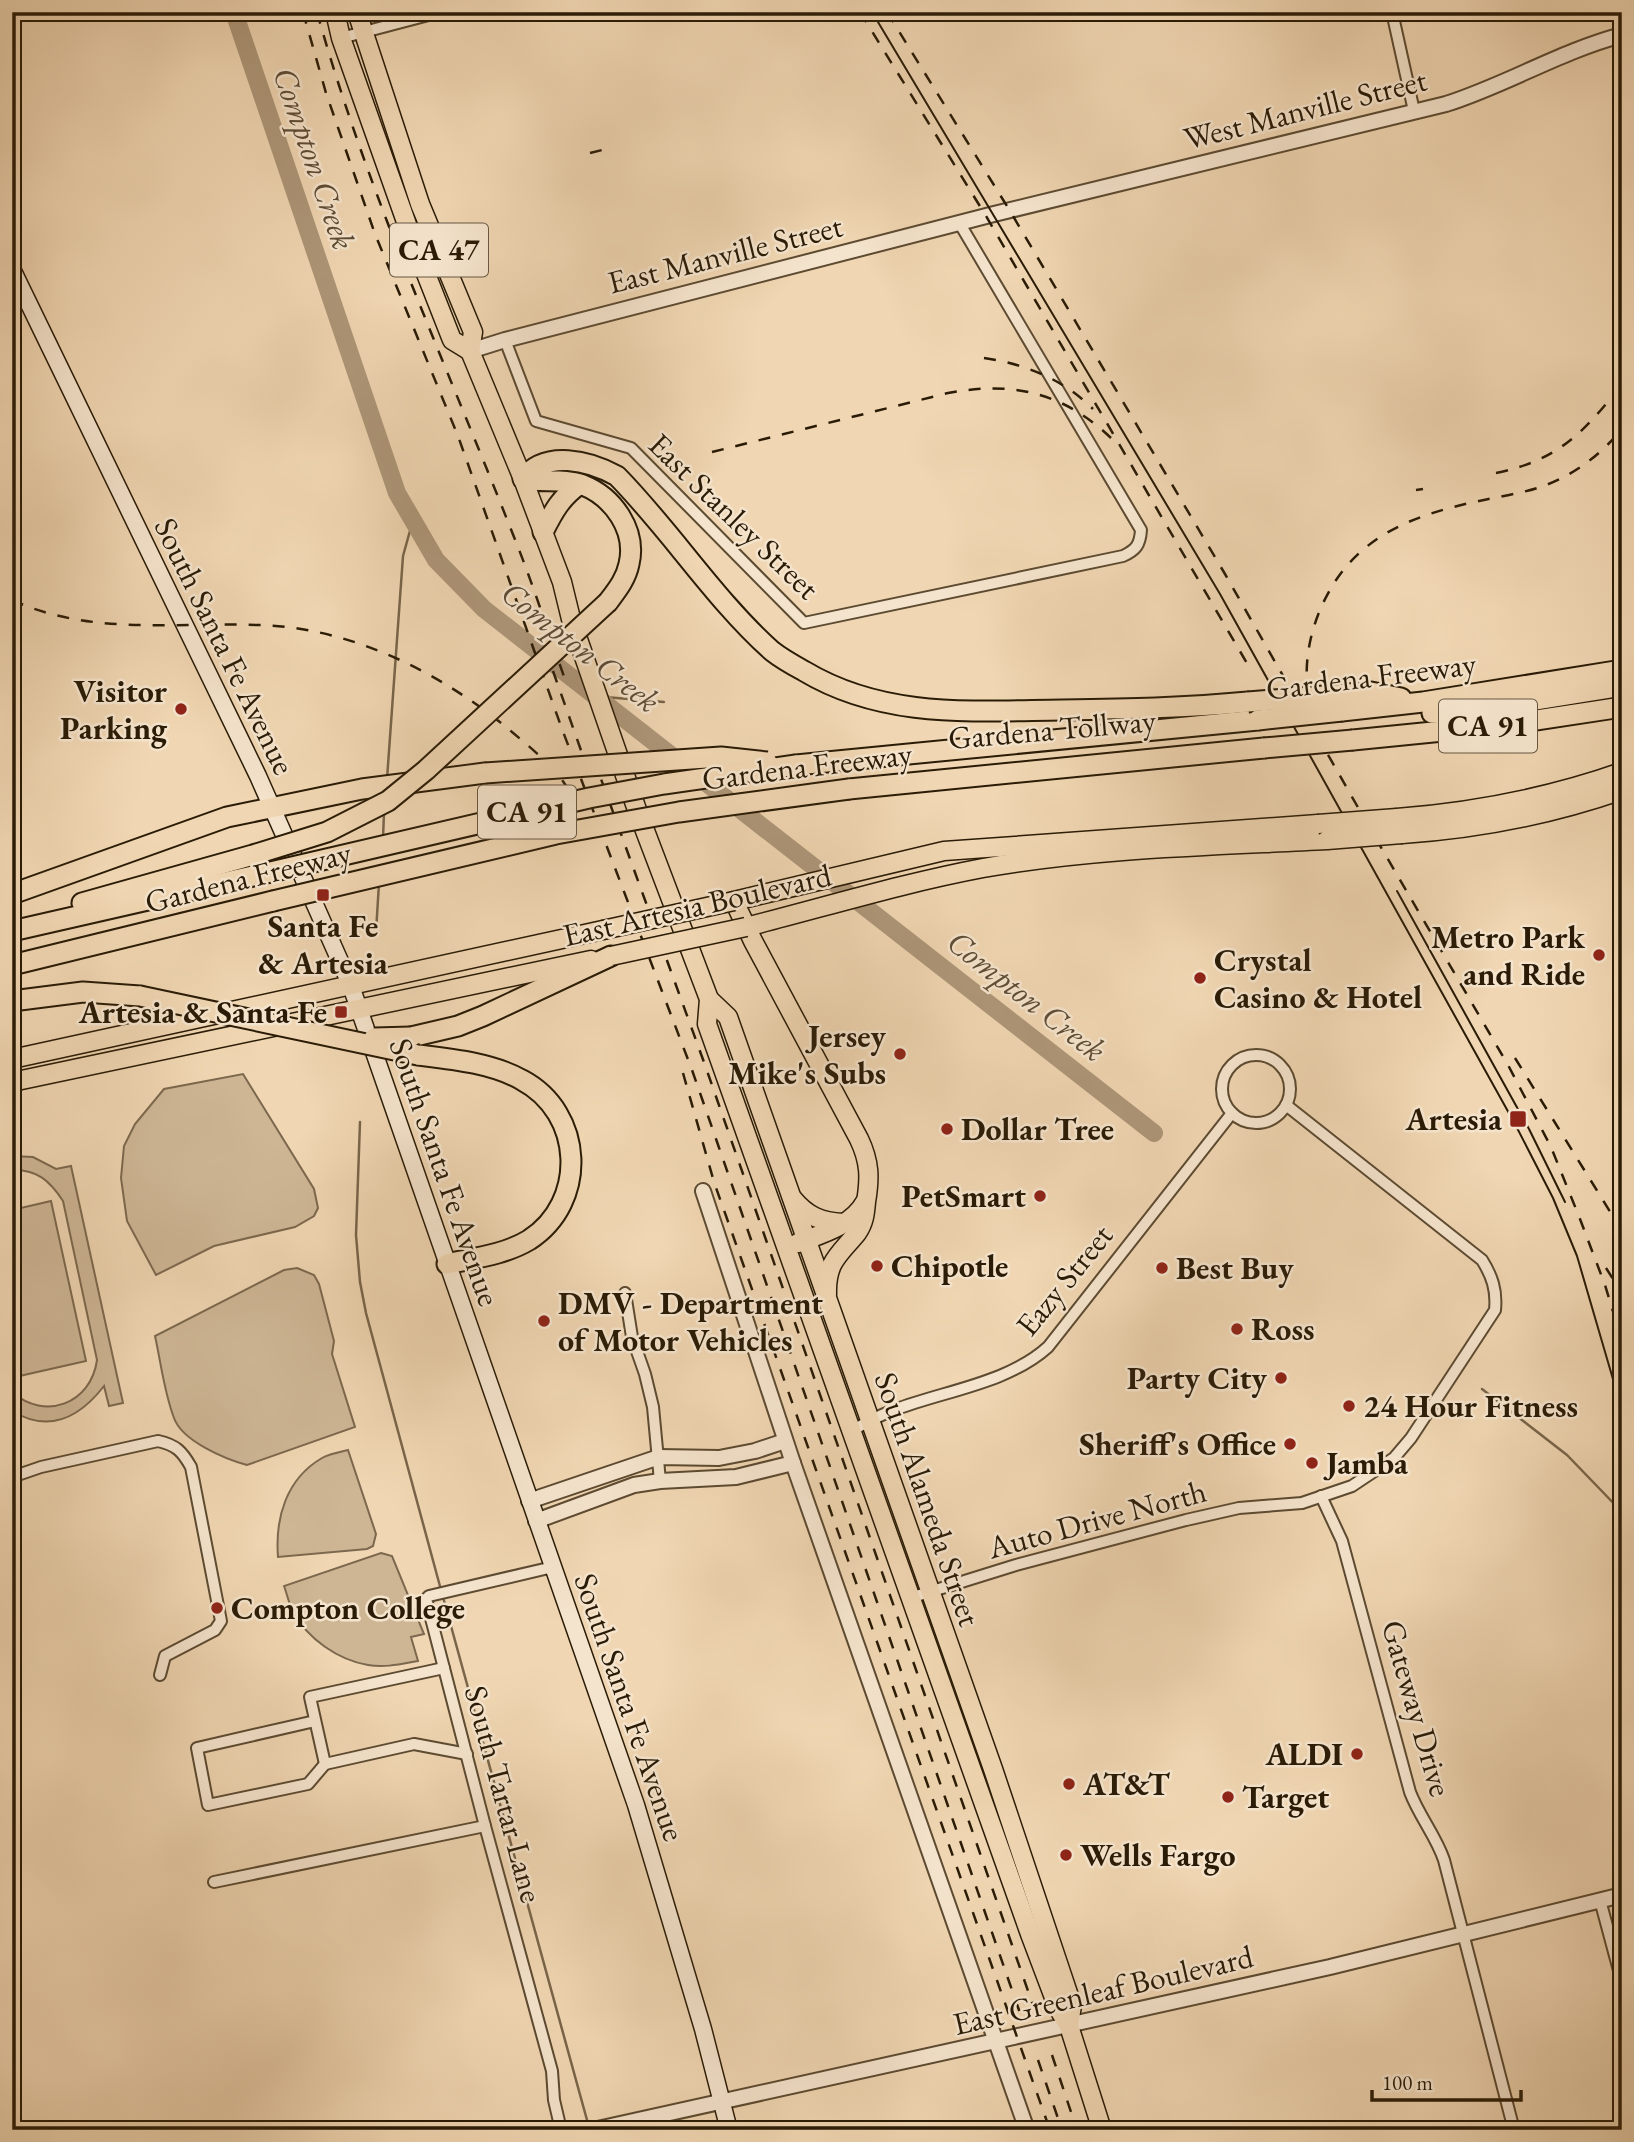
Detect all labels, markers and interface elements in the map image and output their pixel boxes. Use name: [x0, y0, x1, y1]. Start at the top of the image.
street label: West Manville Street: [1179, 59, 1431, 159]
water label: Compton Creek: [263, 61, 366, 255]
street label: East Manville Street: [603, 205, 847, 303]
road number: CA 47: [390, 224, 488, 276]
street label: East Stanley Street: [639, 424, 829, 608]
street label: South Santa Fe Avenue: [145, 511, 305, 781]
water label: Compton Creek: [493, 571, 669, 722]
street label: Gardena Freeway: [1264, 642, 1479, 710]
place label: Visitor Parking: [60, 670, 168, 749]
street label: Gardena Tollway: [946, 699, 1159, 759]
road number: CA 91: [1439, 699, 1537, 752]
marker: Visitor Parking: [173, 701, 189, 717]
street label: Gardena Freeway: [700, 732, 915, 800]
road number: CA 91: [478, 786, 576, 838]
street label: Gardena Freeway: [140, 831, 356, 923]
street label: East Artesia Boulevard: [559, 854, 836, 956]
marker: Santa Fe & Artesia: [315, 887, 331, 903]
place label: Santa Fe & Artesia: [258, 905, 389, 984]
place label: Metro Park and Ride: [1431, 916, 1586, 995]
water label: Compton Creek: [939, 920, 1115, 1071]
place label: Crystal Casino & Hotel: [1214, 939, 1422, 1018]
marker: Metro Park and Ride: [1591, 947, 1607, 963]
marker: Crystal Casino & Hotel: [1192, 970, 1208, 986]
place label: Artesia & Santa Fe: [78, 991, 327, 1033]
marker: Artesia & Santa Fe: [333, 1004, 349, 1020]
place label: Jersey Mike's Subs: [728, 1015, 887, 1094]
street label: South Santa Fe Avenue: [379, 1033, 511, 1311]
marker: Jersey Mike's Subs: [892, 1046, 908, 1062]
place label: Artesia: [1404, 1098, 1503, 1140]
place label: Dollar Tree: [961, 1108, 1114, 1150]
marker: Artesia: [1508, 1109, 1528, 1129]
marker: Dollar Tree: [939, 1121, 955, 1137]
place label: PetSmart: [901, 1175, 1026, 1217]
marker: PetSmart: [1032, 1188, 1048, 1204]
street label: Eazy Street: [1006, 1215, 1122, 1345]
place label: Chipotle: [891, 1245, 1008, 1287]
place label: Best Buy: [1176, 1247, 1294, 1289]
marker: Chipotle: [869, 1258, 885, 1274]
marker: Best Buy: [1154, 1260, 1170, 1276]
place label: DMV - Department of Motor Vehicles: [558, 1282, 823, 1361]
place label: Ross: [1251, 1308, 1314, 1350]
marker: DMV - Department of Motor Vehicles: [536, 1313, 552, 1329]
marker: Ross: [1229, 1321, 1245, 1337]
place label: Party City: [1127, 1357, 1268, 1399]
street label: South Alameda Street: [865, 1366, 991, 1632]
marker: Party City: [1273, 1370, 1289, 1386]
place label: 24 Hour Fitness: [1363, 1385, 1578, 1427]
marker: 24 Hour Fitness: [1341, 1398, 1357, 1414]
place label: Sheriff's Office: [1079, 1423, 1276, 1465]
marker: Sheriff's Office: [1282, 1436, 1298, 1452]
place label: Jamba: [1323, 1442, 1409, 1484]
marker: Jamba: [1304, 1455, 1320, 1471]
street label: Auto Drive North: [982, 1470, 1211, 1569]
street label: South Santa Fe Avenue: [564, 1568, 696, 1846]
place label: Compton College: [231, 1587, 465, 1629]
marker: Compton College: [209, 1600, 225, 1616]
street label: Gateway Drive: [1372, 1615, 1462, 1801]
street label: South Tartar Lane: [455, 1681, 553, 1907]
place label: ALDI: [1264, 1733, 1343, 1775]
marker: ALDI: [1349, 1746, 1365, 1762]
place label: AT&T: [1082, 1763, 1171, 1805]
marker: AT&T: [1061, 1776, 1077, 1792]
place label: Target: [1242, 1776, 1329, 1818]
marker: Target: [1220, 1789, 1236, 1805]
place label: Wells Fargo: [1080, 1834, 1235, 1876]
marker: Wells Fargo: [1058, 1847, 1074, 1863]
street label: East Greenleaf Boulevard: [949, 1935, 1258, 2045]
scale bar: [1372, 2058, 1520, 2102]
text: 100 m: [1382, 2069, 1433, 2096]

